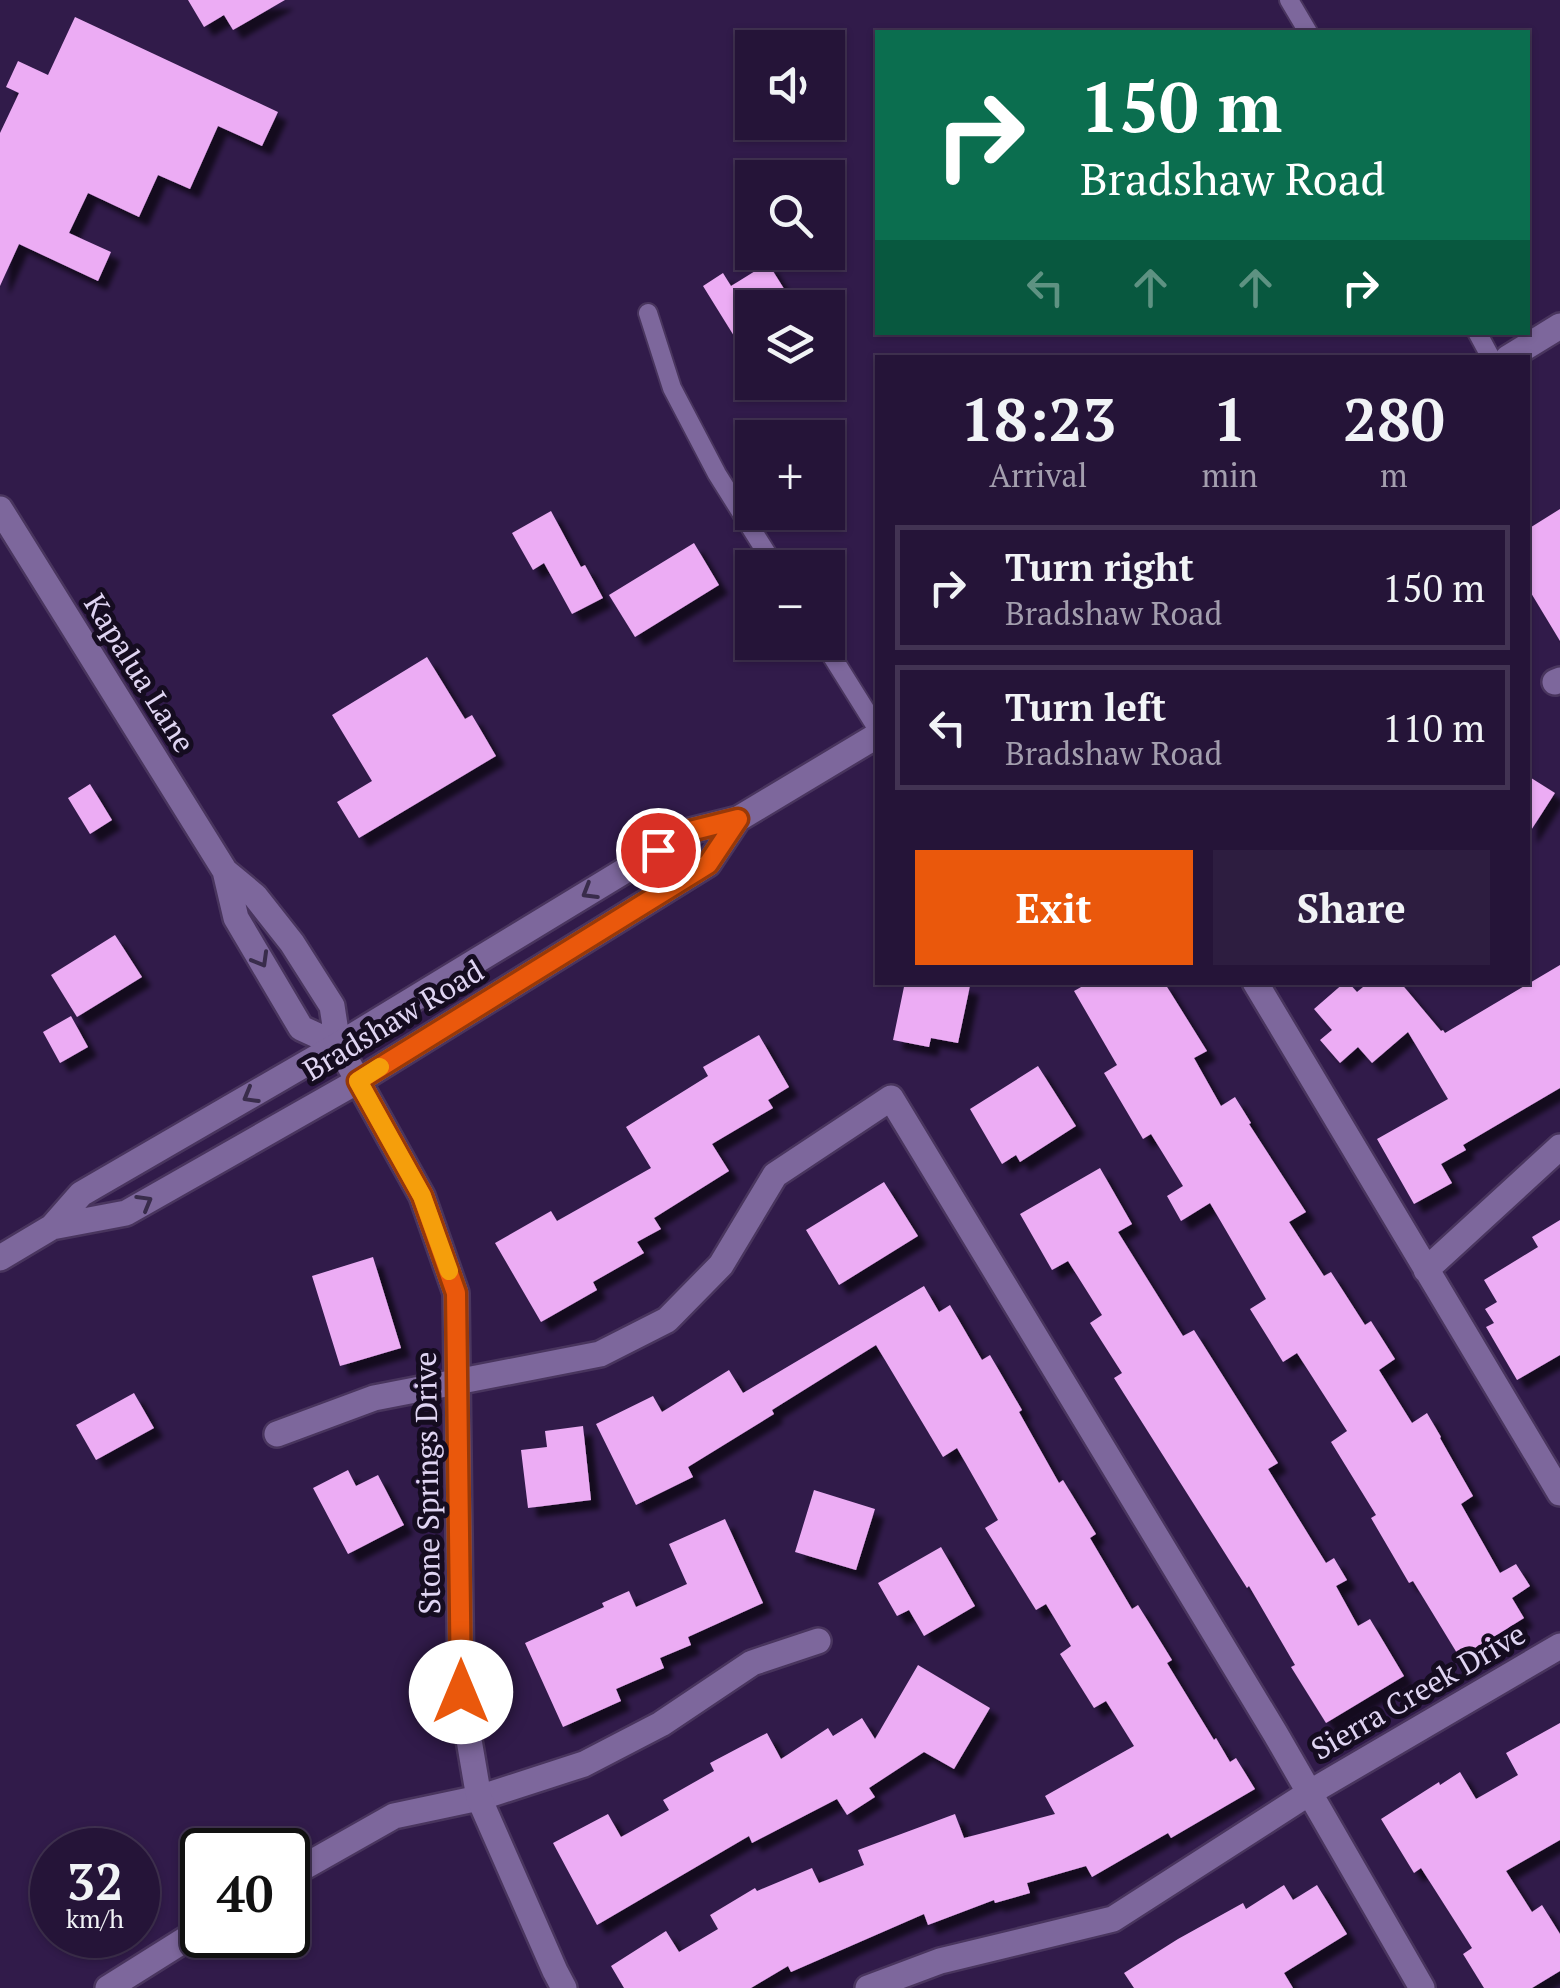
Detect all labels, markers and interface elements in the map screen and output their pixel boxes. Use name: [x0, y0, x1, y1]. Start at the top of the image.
map controls: [735, 30, 845, 660]
button: sound: [735, 30, 845, 140]
text: 150 m: [1080, 59, 1282, 152]
icon: right: [915, 70, 1045, 200]
text: Bradshaw Road: [1080, 148, 1385, 208]
button: search: [735, 160, 845, 270]
icon: left: [1018, 260, 1073, 315]
icon: ahead: [1123, 260, 1178, 315]
icon: ahead: [1228, 260, 1283, 315]
icon: right: [1333, 260, 1388, 315]
button: layers: [735, 290, 845, 400]
text: 18:23: [960, 379, 1116, 458]
text: 1: [1213, 379, 1247, 458]
text: 280: [1343, 379, 1445, 458]
button: +: [735, 420, 845, 530]
text: Arrival: [989, 454, 1087, 496]
text: min: [1202, 454, 1258, 496]
text: m: [1380, 454, 1408, 496]
text: Turn right: [1005, 542, 1194, 592]
button: −: [735, 550, 845, 660]
icon: right: [920, 560, 975, 615]
text: 150 m: [1382, 563, 1485, 613]
street label: Kapalua Lane: [75, 586, 205, 760]
text: Bradshaw Road: [1005, 592, 1222, 634]
text: Turn left: [1005, 682, 1166, 732]
icon: left: [920, 700, 975, 755]
text: 110 m: [1382, 703, 1485, 753]
text: Bradshaw Road: [1005, 732, 1222, 774]
pin: [616, 808, 701, 893]
icon: arrive: [631, 823, 686, 878]
button: Exit: [915, 850, 1193, 965]
button: Share: [1213, 850, 1490, 965]
one-way arrow: [582, 880, 600, 899]
one-way arrow: [249, 949, 268, 967]
street label: Bradshaw Road: [295, 950, 491, 1090]
one-way arrow: [243, 1084, 261, 1103]
one-way arrow: [135, 1195, 153, 1214]
street label: Stone Springs Drive: [405, 1351, 449, 1615]
street label: Sierra Creek Drive: [1304, 1613, 1532, 1769]
position arrow: [409, 1640, 513, 1744]
speed limit sign: 40: [180, 1828, 310, 1958]
text: 32: [67, 1848, 123, 1914]
text: km/h: [66, 1902, 124, 1935]

